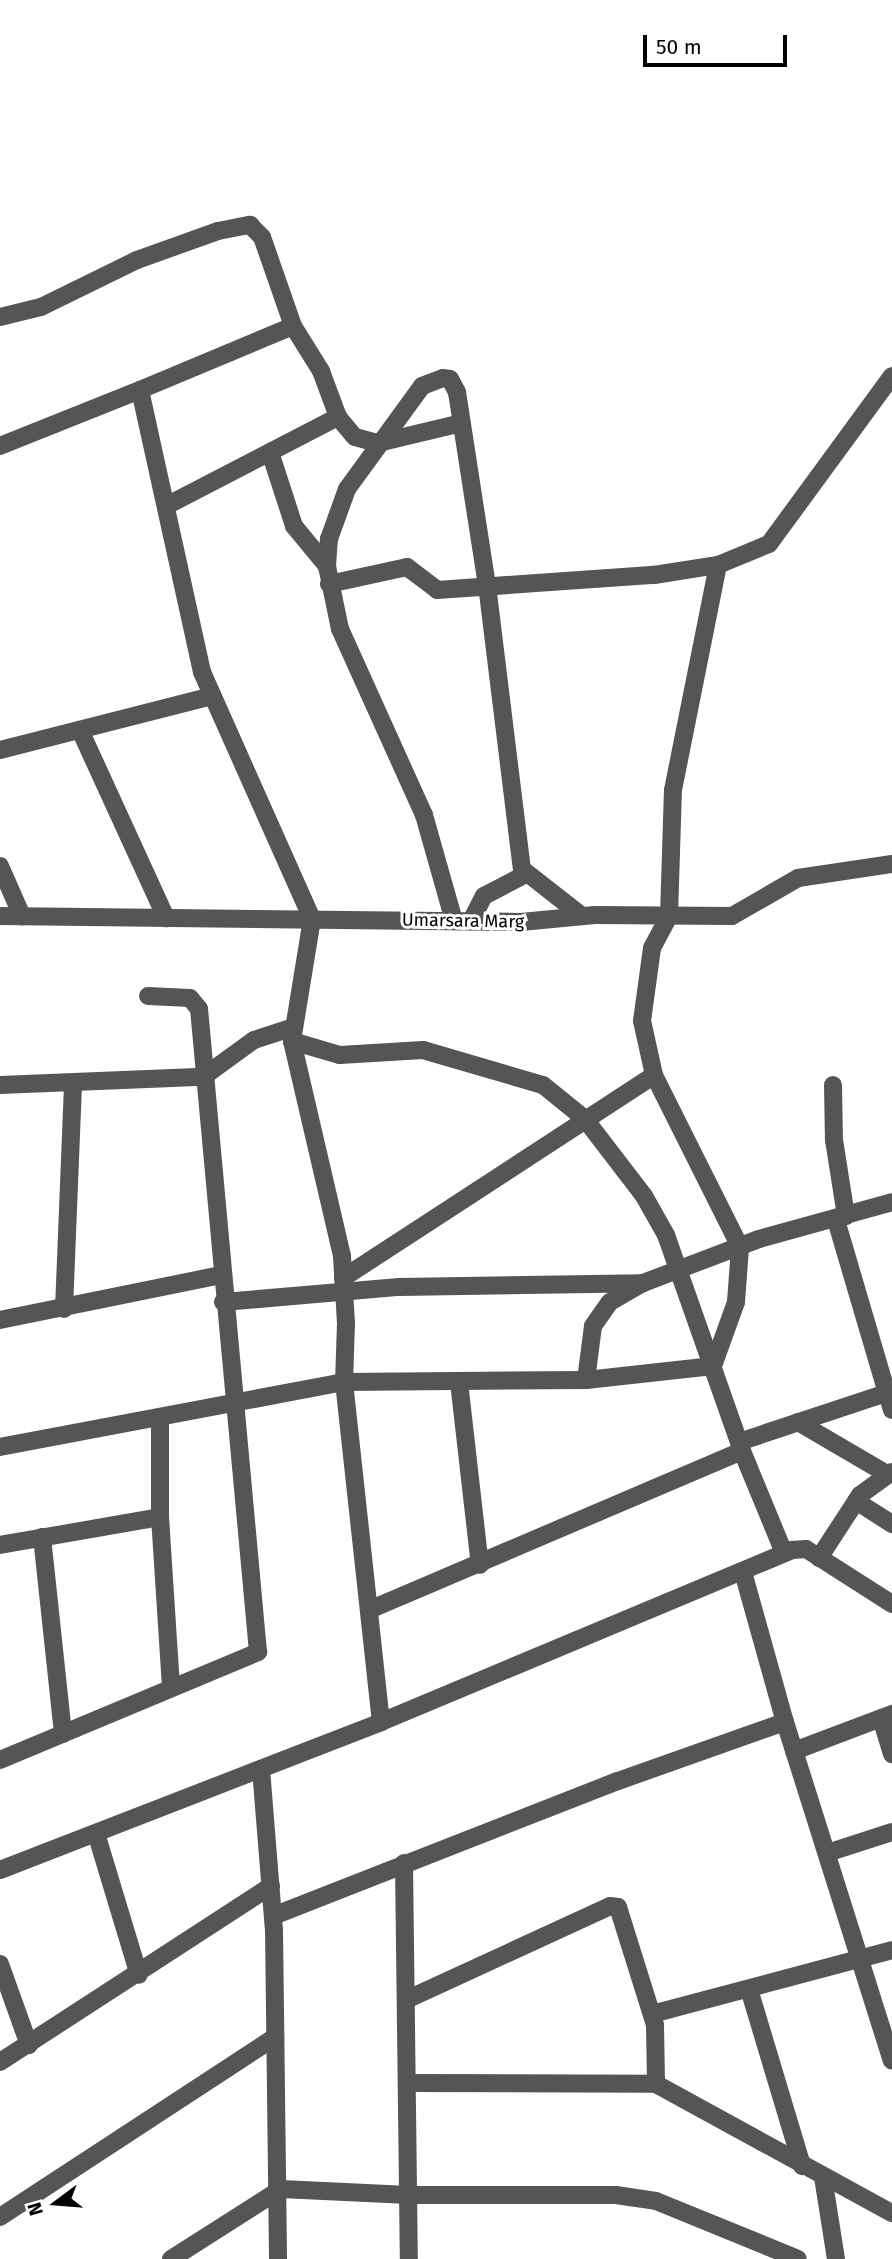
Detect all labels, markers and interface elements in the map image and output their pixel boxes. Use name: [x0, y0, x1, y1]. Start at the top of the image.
scale bar: [647, 21, 790, 65]
text: 50 m: [656, 34, 702, 60]
street label: Umarsara Marg: [402, 909, 524, 933]
north arrow: [21, 2168, 91, 2238]
text: N: [23, 2200, 48, 2218]

